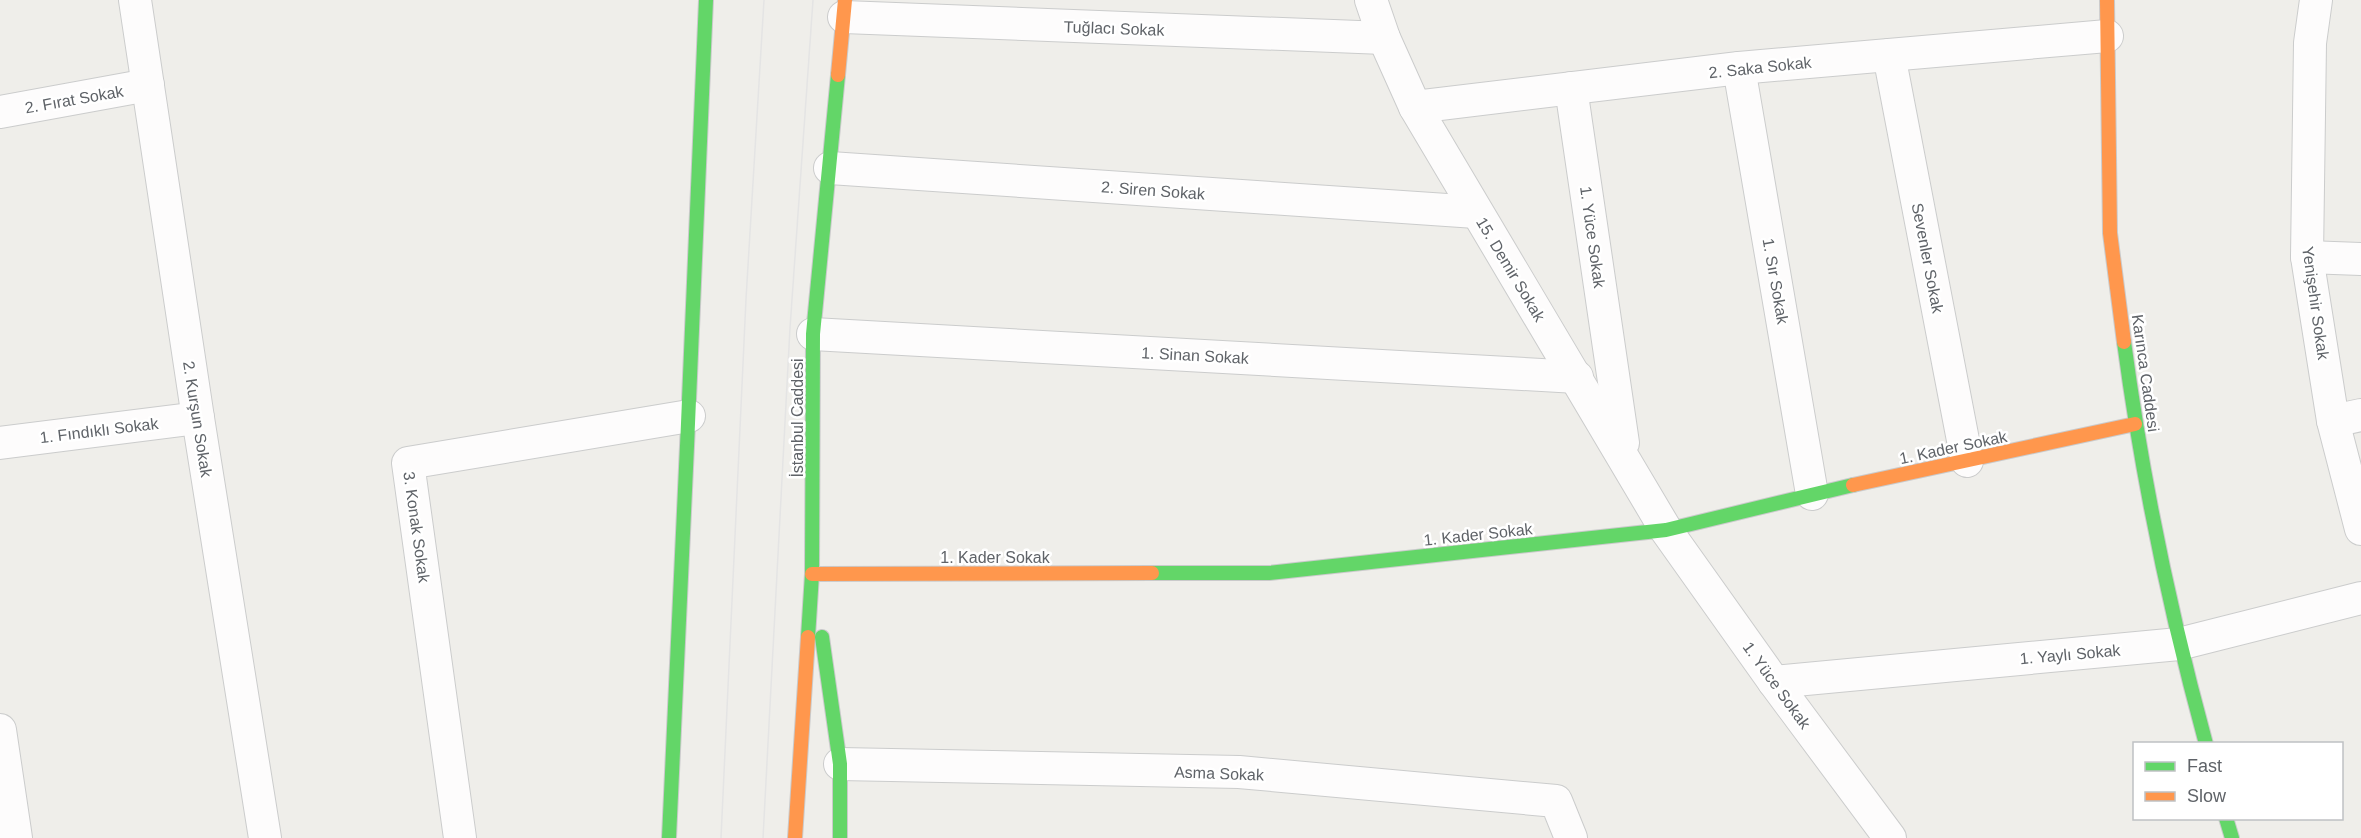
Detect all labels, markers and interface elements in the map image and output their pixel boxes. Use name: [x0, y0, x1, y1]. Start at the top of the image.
street label: Tuğlacı Sokak: [1063, 18, 1166, 39]
street label: 2. Saka Sokak: [1708, 54, 1813, 81]
street label: 2. Fırat Sokak: [24, 82, 126, 117]
street label: 2. Siren Sokak: [1100, 178, 1206, 203]
street label: 1. Yüce Sokak: [1577, 185, 1608, 290]
street label: Sevenler Sokak: [1908, 201, 1947, 316]
street label: 15. Demir Sokak: [1473, 214, 1549, 325]
street label: 1. Sır Sokak: [1760, 237, 1792, 326]
street label: Yenişehir Sokak: [2299, 245, 2332, 362]
street label: Karınca Caddesi: [2129, 313, 2162, 433]
street label: 1. Sinan Sokak: [1141, 344, 1250, 367]
street label: İstanbul Caddesi: [788, 358, 806, 478]
street label: 2. Kurşun Sokak: [180, 360, 215, 479]
street label: 1. Fındıklı Sokak: [39, 415, 160, 446]
street label: 1. Kader Sokak: [1898, 428, 2009, 467]
street label: 3. Konak Sokak: [400, 470, 433, 585]
street label: 1. Kader Sokak: [1423, 520, 1534, 549]
street label: 1. Kader Sokak: [940, 549, 1051, 566]
street label: 1. Yüce Sokak: [1739, 639, 1814, 733]
street label: 1. Yaylı Sokak: [2019, 642, 2122, 667]
legend: [2133, 742, 2343, 820]
text: Fast: [2187, 756, 2222, 776]
street label: Asma Sokak: [1174, 763, 1265, 784]
text: Slow: [2187, 786, 2227, 806]

